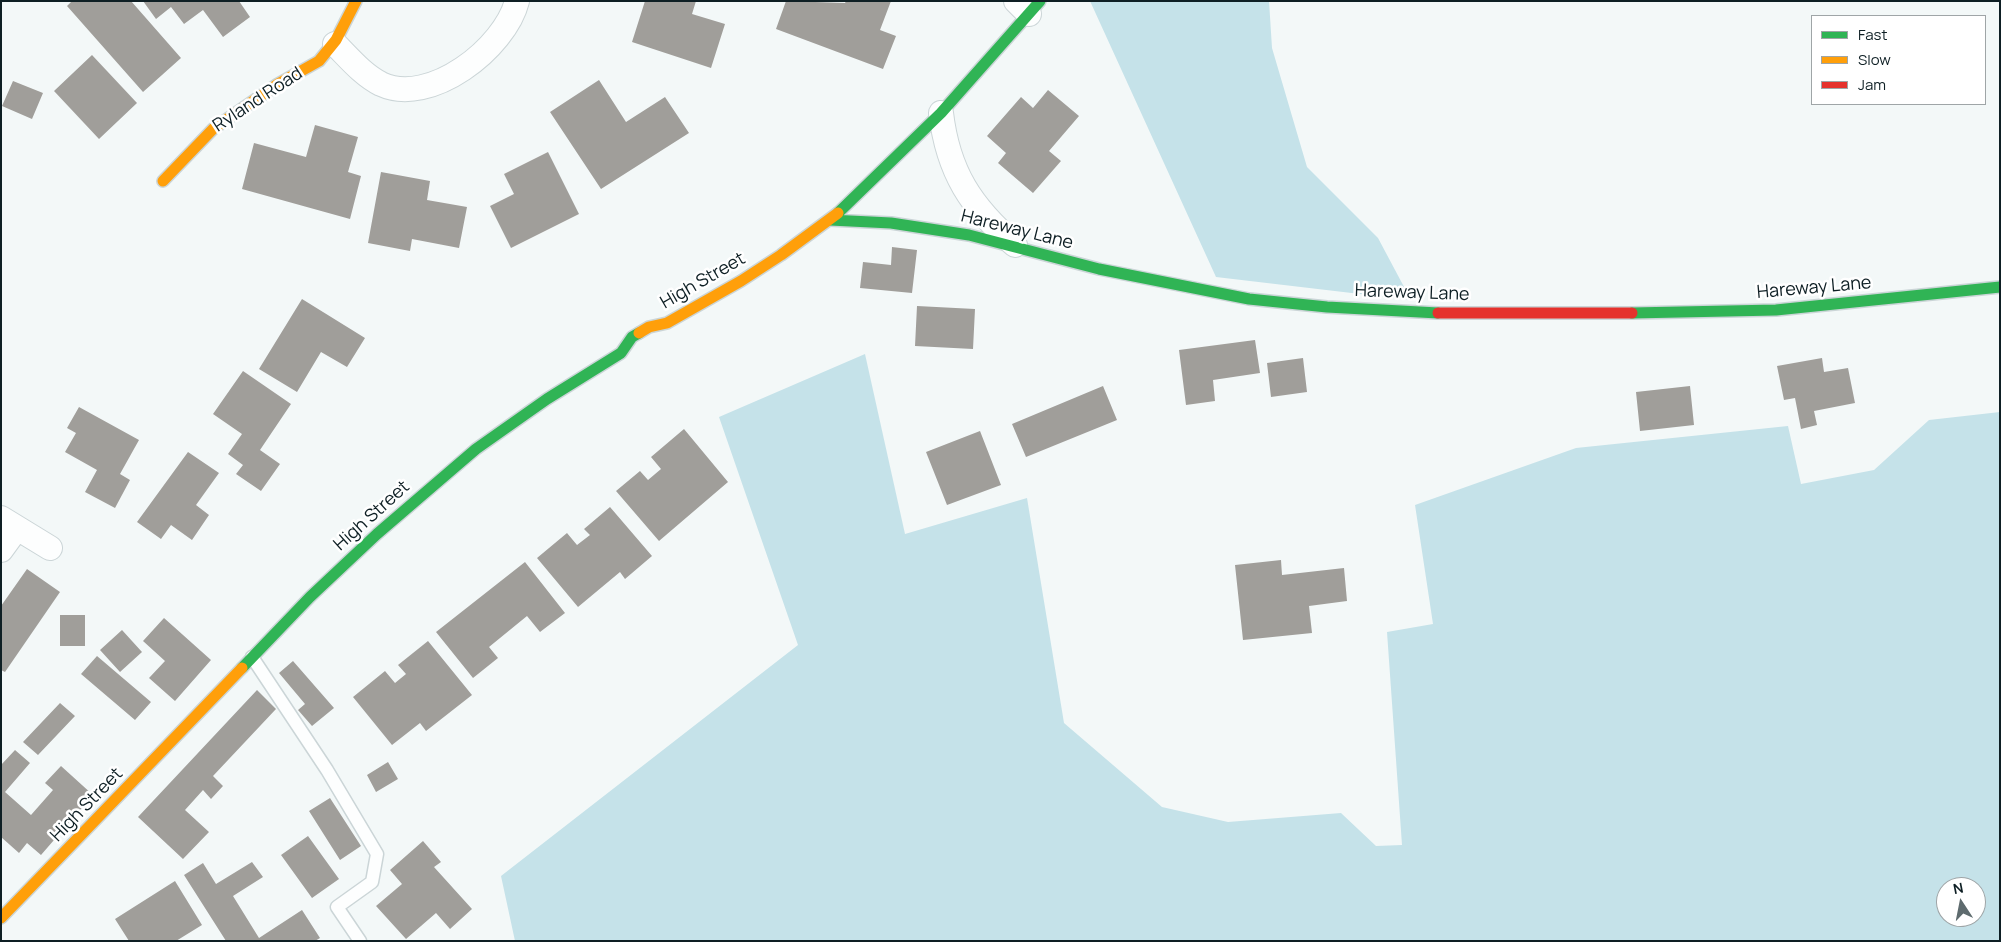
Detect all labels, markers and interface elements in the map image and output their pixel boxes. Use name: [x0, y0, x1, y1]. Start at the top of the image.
legend: [1811, 15, 1986, 105]
text: Fast: [1858, 24, 1887, 45]
text: Slow: [1858, 49, 1891, 70]
street label: Ryland Road: [209, 63, 307, 137]
text: Jam: [1858, 74, 1886, 95]
street label: Hareway Lane: [959, 206, 1075, 254]
street label: High Street: [657, 248, 749, 314]
street label: Hareway Lane: [1756, 272, 1872, 304]
street label: Hareway Lane: [1354, 280, 1470, 306]
street label: High Street: [330, 476, 414, 556]
street label: High Street: [46, 764, 128, 846]
north arrow: [1936, 877, 1986, 927]
text: N: [1951, 877, 1965, 898]

